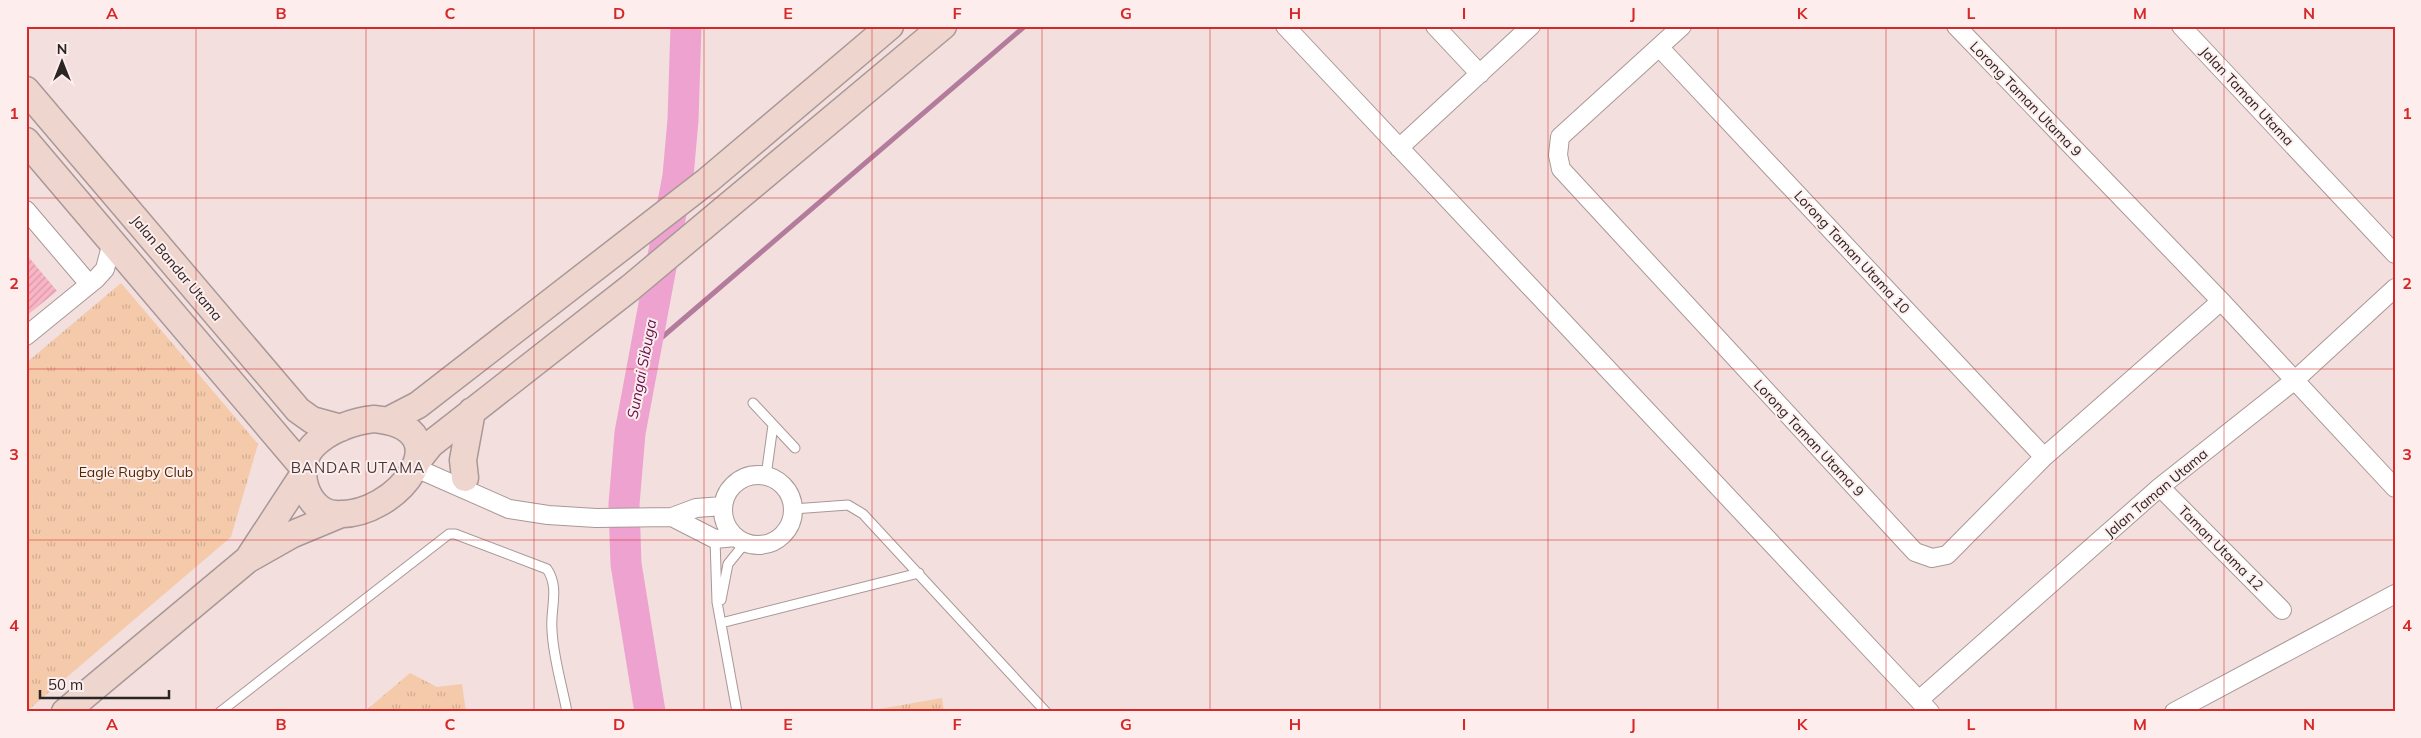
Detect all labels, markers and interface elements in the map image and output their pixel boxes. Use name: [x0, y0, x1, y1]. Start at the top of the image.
text: A: [106, 3, 118, 23]
text: B: [275, 3, 287, 23]
text: C: [445, 3, 456, 23]
text: D: [613, 3, 625, 23]
text: E: [783, 3, 793, 23]
text: F: [952, 3, 962, 23]
text: G: [1120, 3, 1132, 23]
text: H: [1289, 3, 1301, 23]
text: I: [1462, 3, 1466, 23]
text: J: [1630, 3, 1636, 23]
text: K: [1797, 3, 1809, 23]
text: L: [1967, 3, 1976, 23]
text: M: [2133, 3, 2147, 23]
text: N: [2303, 3, 2315, 23]
north arrow: [38, 38, 88, 88]
street label: Lorong Taman Utama 9: [1966, 38, 2086, 160]
text: N: [57, 40, 67, 58]
street label: Jalan Taman Utama: [2196, 43, 2298, 149]
text: 1: [9, 103, 19, 123]
text: 1: [2402, 103, 2412, 123]
street label: Lorong Taman Utama 10: [1790, 187, 1914, 317]
street label: Jalan Bandar Utama: [128, 211, 226, 325]
text: 2: [9, 273, 19, 293]
text: 2: [2402, 273, 2412, 293]
water label: Sungai Sibuga: [623, 318, 660, 420]
street label: Lorong Taman Utama 9: [1750, 376, 1868, 500]
text: 3: [9, 444, 19, 464]
text: 3: [2402, 444, 2412, 464]
street label: Jalan Taman Utama: [2101, 445, 2211, 541]
district label: BANDAR UTAMA: [291, 458, 425, 477]
park label: Eagle Rugby Club: [79, 463, 193, 481]
street label: Taman Utama 12: [2175, 502, 2267, 594]
text: 4: [9, 615, 19, 635]
text: 4: [2402, 615, 2412, 635]
scale bar: [40, 668, 169, 700]
text: 50 m: [48, 675, 83, 694]
text: A: [106, 714, 118, 734]
text: B: [275, 714, 287, 734]
text: C: [445, 714, 456, 734]
text: D: [613, 714, 625, 734]
text: E: [783, 714, 793, 734]
text: F: [952, 714, 962, 734]
text: G: [1120, 714, 1132, 734]
text: H: [1289, 714, 1301, 734]
text: I: [1462, 714, 1466, 734]
text: J: [1630, 714, 1636, 734]
text: K: [1797, 714, 1809, 734]
text: L: [1967, 714, 1976, 734]
text: M: [2133, 714, 2147, 734]
text: N: [2303, 714, 2315, 734]

